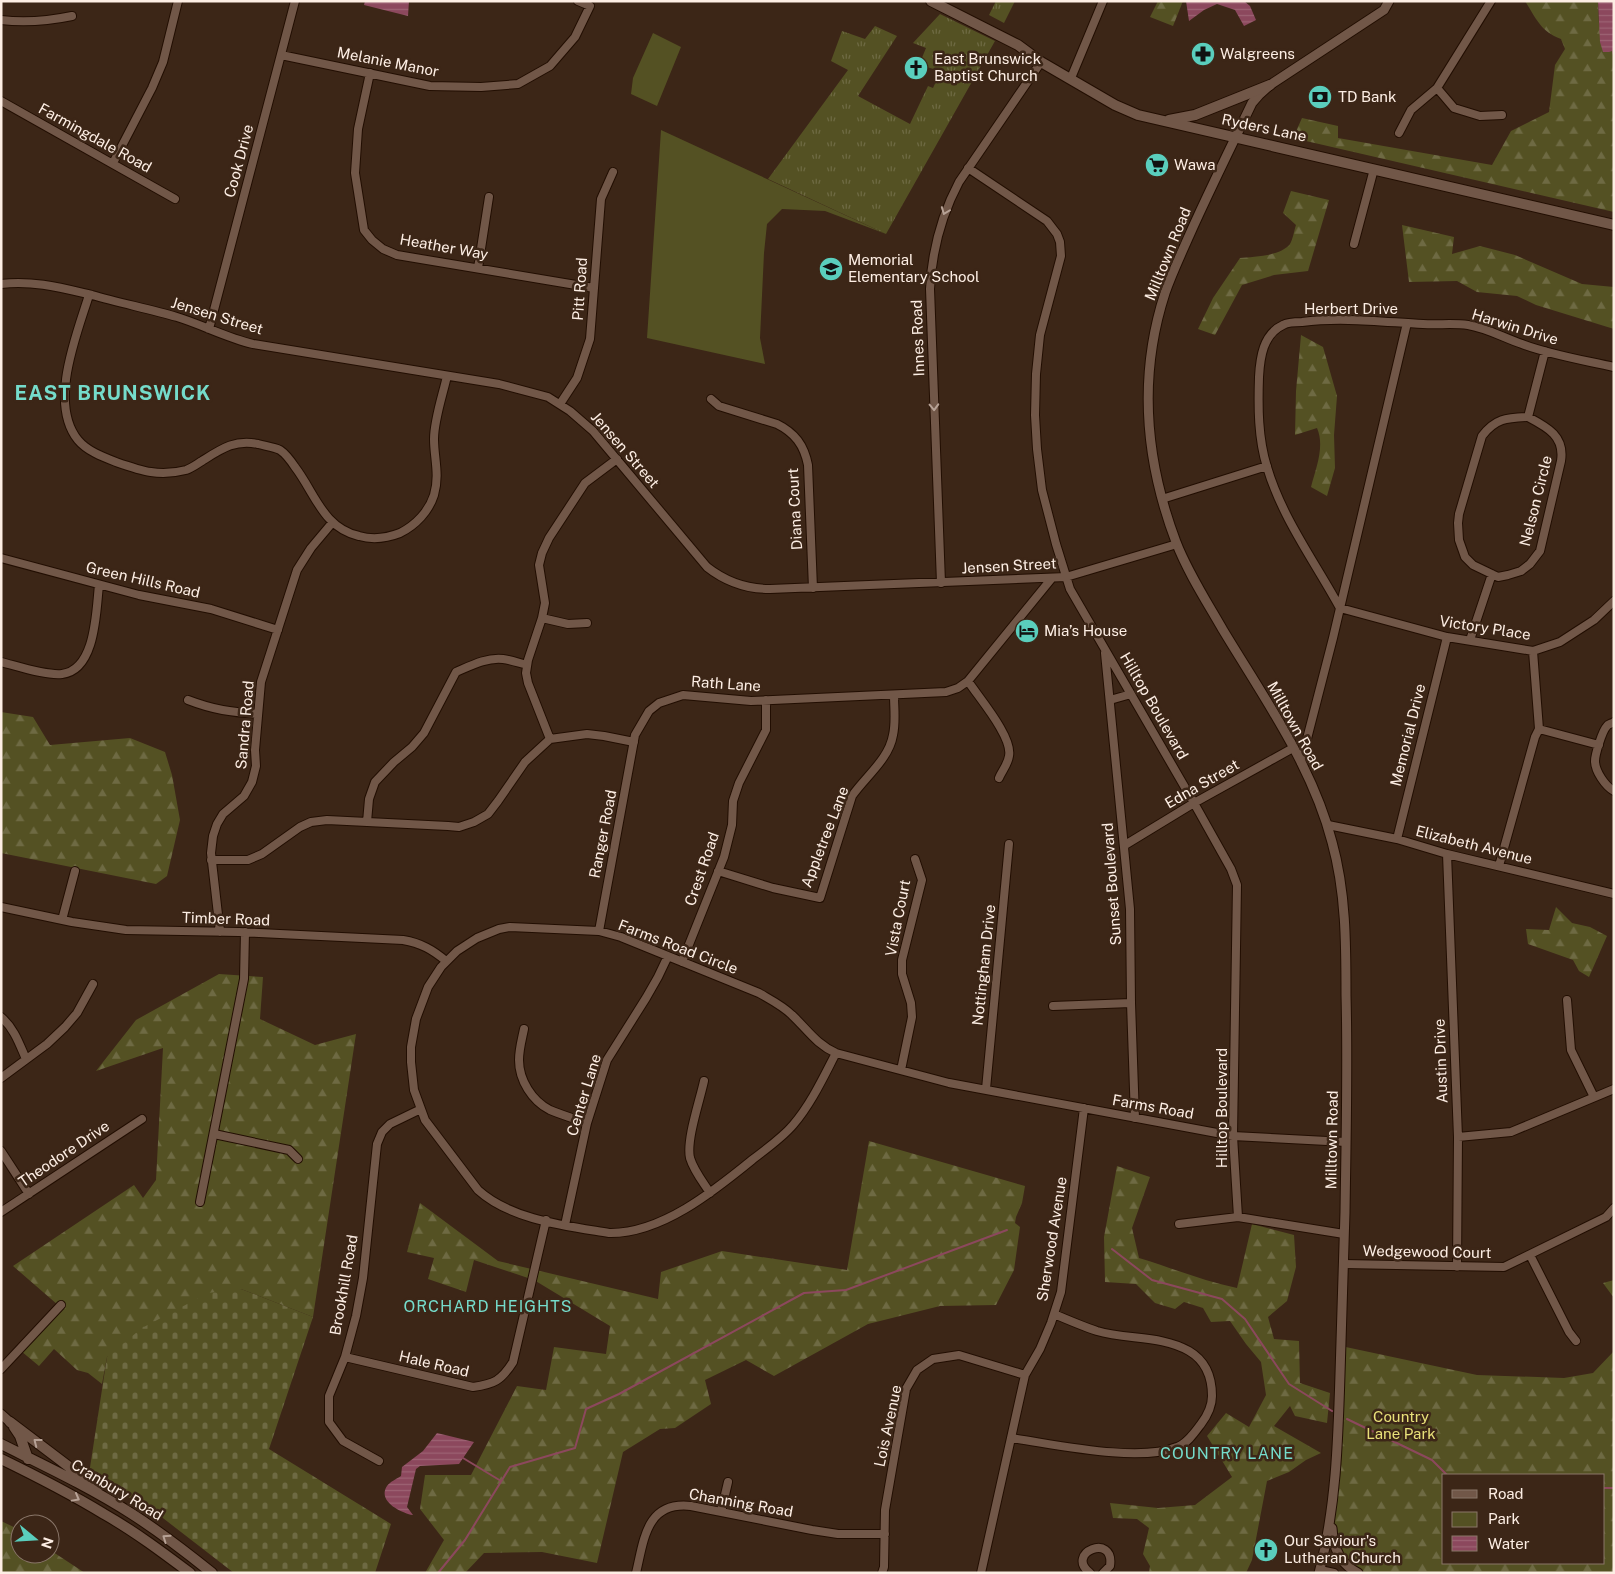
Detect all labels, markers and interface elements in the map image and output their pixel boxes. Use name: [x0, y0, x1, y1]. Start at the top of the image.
pharmacy icon: Walgreens: [1190, 41, 1216, 67]
street label: Melanie Manor: [336, 43, 441, 80]
place label: Walgreens: [1220, 45, 1295, 62]
place label: East Brunswick Baptist Church: [934, 50, 1041, 84]
church icon: East Brunswick Baptist Church: [903, 55, 929, 81]
bank icon: TD Bank: [1307, 84, 1333, 110]
place label: TD Bank: [1338, 88, 1396, 105]
street label: Farmingdale Road: [36, 99, 155, 176]
street label: Ryders Lane: [1220, 110, 1308, 145]
street label: Cook Drive: [221, 122, 256, 199]
supermarket icon: Wawa: [1144, 152, 1170, 178]
place label: Wawa: [1174, 156, 1216, 173]
street label: Milltown Road: [1141, 205, 1194, 303]
one-way arrow: [941, 206, 951, 215]
street label: Heather Way: [398, 230, 490, 263]
place label: Memorial Elementary School: [848, 251, 980, 285]
school or university icon: Memorial Elementary School: [818, 256, 844, 282]
street label: Pitt Road: [569, 257, 590, 321]
street label: Jensen Street: [169, 293, 265, 338]
street label: Innes Road: [908, 299, 927, 377]
street label: Herbert Drive: [1304, 300, 1398, 317]
street label: Harwin Drive: [1470, 305, 1560, 348]
district label: EAST BRUNSWICK: [15, 381, 211, 405]
one-way arrow: [929, 403, 940, 411]
street label: Jensen Street: [588, 408, 663, 491]
street label: Nelson Circle: [1516, 454, 1555, 548]
street label: Diana Court: [784, 467, 805, 550]
street label: Jensen Street: [961, 555, 1057, 576]
street label: Green Hills Road: [84, 558, 202, 601]
street label: Victory Place: [1438, 612, 1532, 643]
hotel icon: Mia’s House: [1014, 618, 1040, 644]
place label: Mia’s House: [1044, 622, 1127, 639]
street label: Hilltop Boulevard: [1117, 649, 1192, 762]
street label: Rath Lane: [691, 673, 762, 694]
street label: Milltown Road: [1264, 678, 1327, 773]
street label: Sandra Road: [232, 680, 257, 770]
street label: Memorial Drive: [1387, 682, 1428, 788]
street label: Edna Street: [1162, 755, 1242, 812]
street label: Appletree Lane: [797, 784, 852, 890]
street label: Ranger Road: [586, 788, 619, 879]
street label: Sunset Boulevard: [1099, 822, 1124, 946]
street label: Elizabeth Avenue: [1414, 822, 1534, 867]
street label: Crest Road: [681, 830, 722, 908]
street label: Vista Court: [882, 878, 913, 958]
street label: Nottingham Drive: [969, 904, 998, 1026]
street label: Timber Road: [182, 908, 270, 929]
street label: Farms Road Circle: [616, 916, 740, 977]
street label: Austin Drive: [1431, 1018, 1450, 1104]
street label: Hilltop Boulevard: [1213, 1048, 1230, 1168]
street label: Center Lane: [563, 1052, 604, 1138]
street label: Milltown Road: [1322, 1090, 1341, 1190]
street label: Farms Road: [1111, 1091, 1195, 1122]
street label: Theodore Drive: [15, 1117, 112, 1190]
street label: Sherwood Avenue: [1033, 1175, 1070, 1302]
street label: Brookhill Road: [326, 1233, 361, 1336]
street label: Wedgewood Court: [1363, 1242, 1492, 1261]
district label: ORCHARD HEIGHTS: [404, 1297, 572, 1316]
street label: Hale Road: [397, 1347, 471, 1380]
street label: Lois Avenue: [871, 1383, 904, 1468]
park label: Country Lane Park: [1366, 1408, 1436, 1442]
one-way arrow: [34, 1440, 43, 1448]
district label: COUNTRY LANE: [1160, 1444, 1294, 1463]
street label: Cranbury Road: [68, 1456, 166, 1524]
legend: [1442, 1474, 1605, 1564]
street label: Channing Road: [688, 1485, 795, 1520]
text: Road: [1488, 1485, 1524, 1502]
one-way arrow: [70, 1491, 79, 1501]
text: Park: [1488, 1510, 1520, 1527]
north arrow: [10, 1514, 60, 1564]
place label: Our Saviour's Lutheran Church: [1284, 1532, 1401, 1566]
text: N: [38, 1535, 57, 1551]
one-way arrow: [162, 1535, 171, 1544]
text: Water: [1488, 1535, 1530, 1552]
church icon: Our Saviour's Lutheran Church: [1253, 1537, 1279, 1563]

